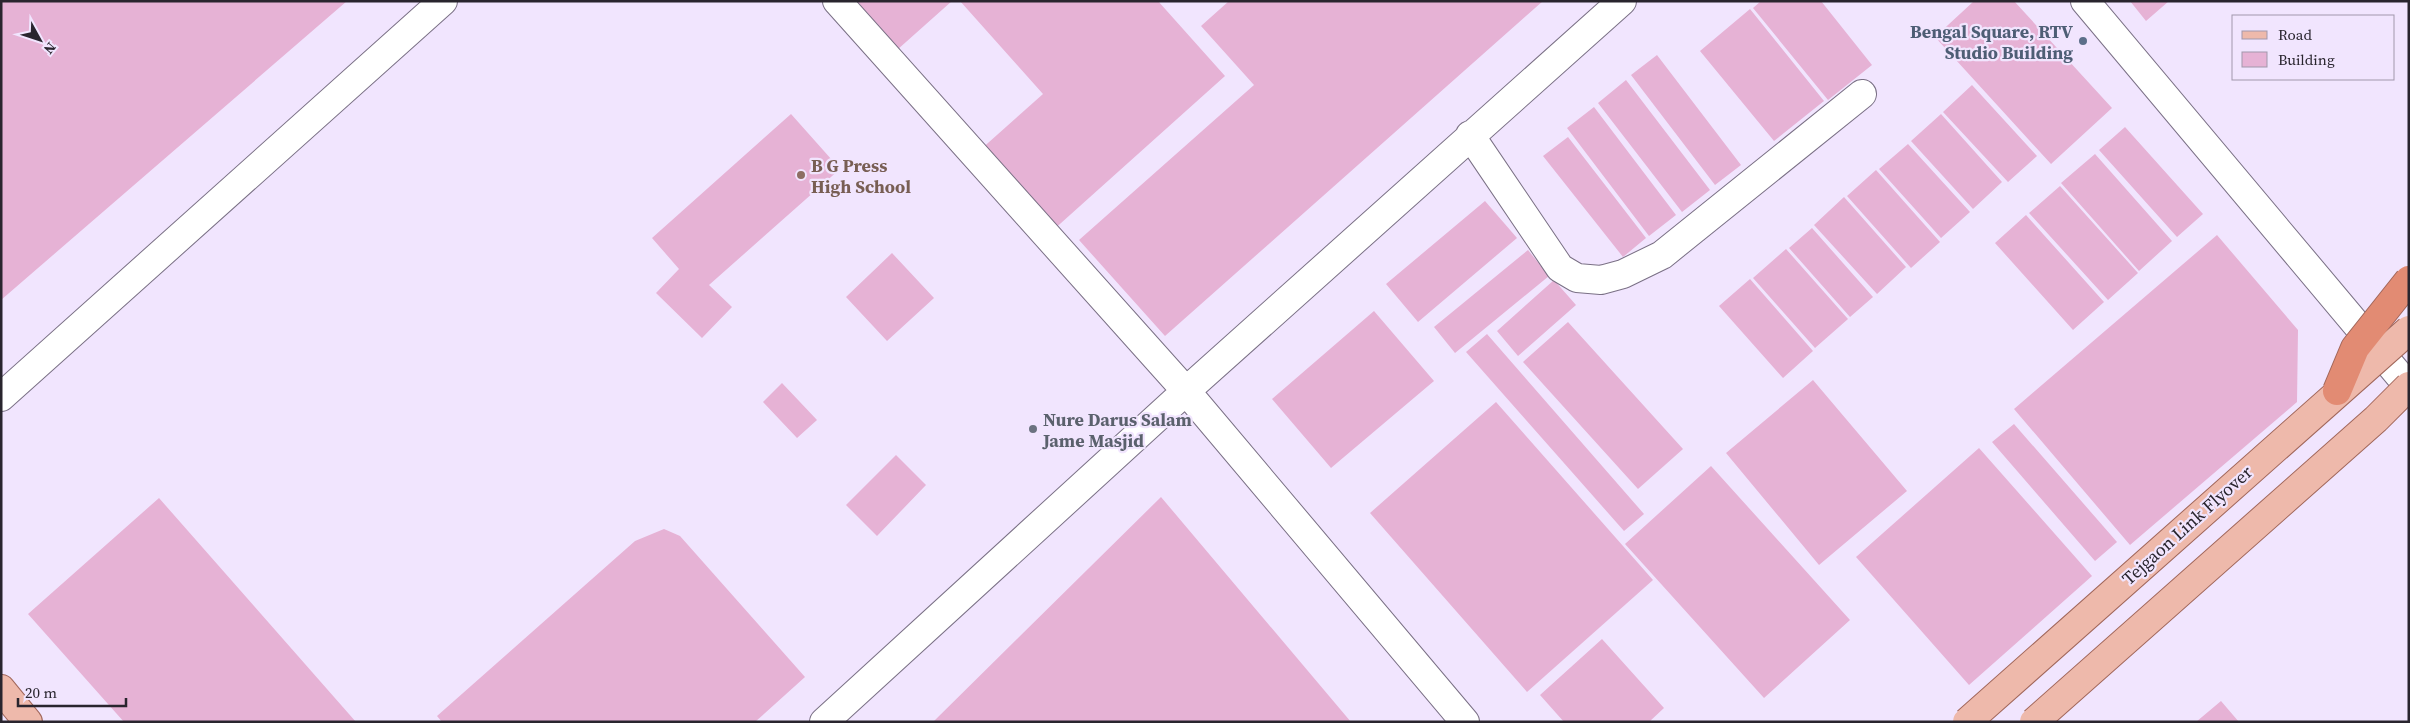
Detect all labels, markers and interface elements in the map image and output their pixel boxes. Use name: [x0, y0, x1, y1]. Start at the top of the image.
north arrow: [15, 15, 65, 65]
legend: [2232, 15, 2395, 80]
place label: Bengal Square, RTV Studio Building: [1910, 19, 2073, 65]
text: Road: [2278, 24, 2312, 45]
marker: Bengal Square, RTV Studio Building: [2077, 35, 2089, 47]
text: N: [39, 38, 61, 59]
text: Building: [2278, 49, 2335, 70]
place label: B G Press High School: [811, 153, 911, 199]
marker: B G Press High School: [795, 169, 807, 181]
place label: Nure Darus Salam Jame Masjid: [1042, 407, 1192, 453]
marker: Nure Darus Salam Jame Masjid: [1027, 423, 1039, 435]
street label: Tejgaon Link Flyover: [2116, 459, 2258, 590]
scale bar: [18, 676, 125, 708]
text: 20 m: [25, 682, 57, 703]

